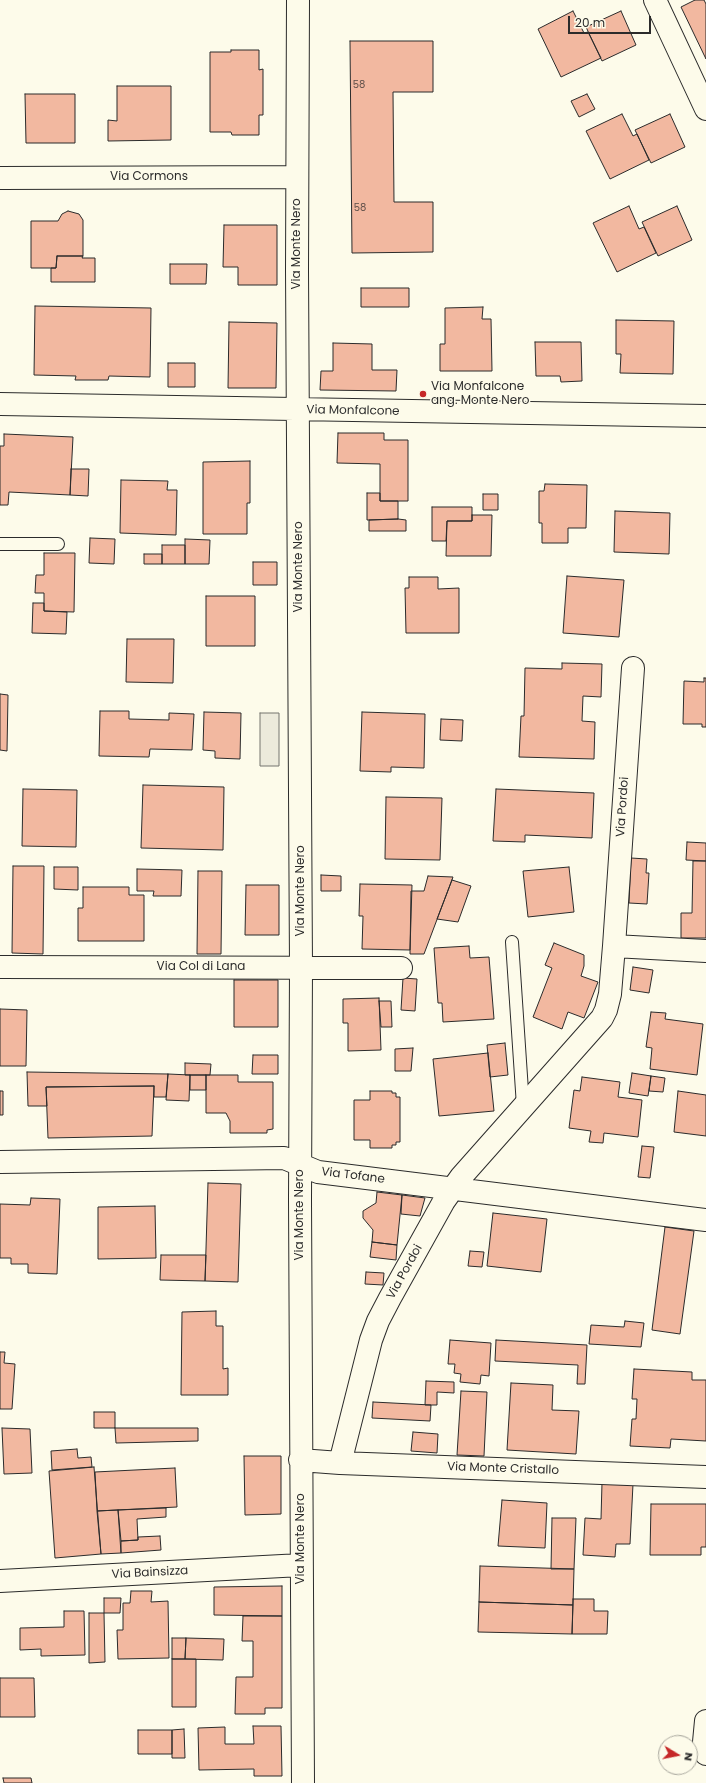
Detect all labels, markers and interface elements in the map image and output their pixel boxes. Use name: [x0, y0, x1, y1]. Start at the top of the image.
scale bar: [570, 8, 653, 34]
text: 20 m: [575, 14, 605, 31]
house number: 58: [353, 79, 365, 91]
street label: Via Cormons: [110, 170, 188, 184]
street label: Via Monte Nero: [290, 198, 304, 290]
house number: 58: [354, 202, 366, 214]
place label: Via Monfalcone ang. Monte Nero: [431, 380, 529, 408]
marker: Via Monfalcone ang. Monte Nero: [418, 389, 428, 399]
street label: Via Monfalcone: [306, 403, 400, 419]
street label: Via Monte Nero: [292, 521, 306, 613]
street label: Via Pordoi: [614, 776, 632, 838]
street label: Via Monte Nero: [294, 845, 308, 937]
street label: Via Col di Lana: [157, 960, 245, 974]
street label: Via Tofane: [320, 1165, 386, 1187]
street label: Via Monte Nero: [293, 1169, 307, 1261]
street label: Via Pordoi: [384, 1242, 426, 1302]
street label: Via Monte Cristallo: [447, 1460, 559, 1478]
street label: Via Monte Nero: [294, 1493, 308, 1585]
street label: Via Bainsizza: [111, 1564, 189, 1582]
north arrow: [658, 1735, 698, 1775]
text: N: [680, 1751, 697, 1762]

